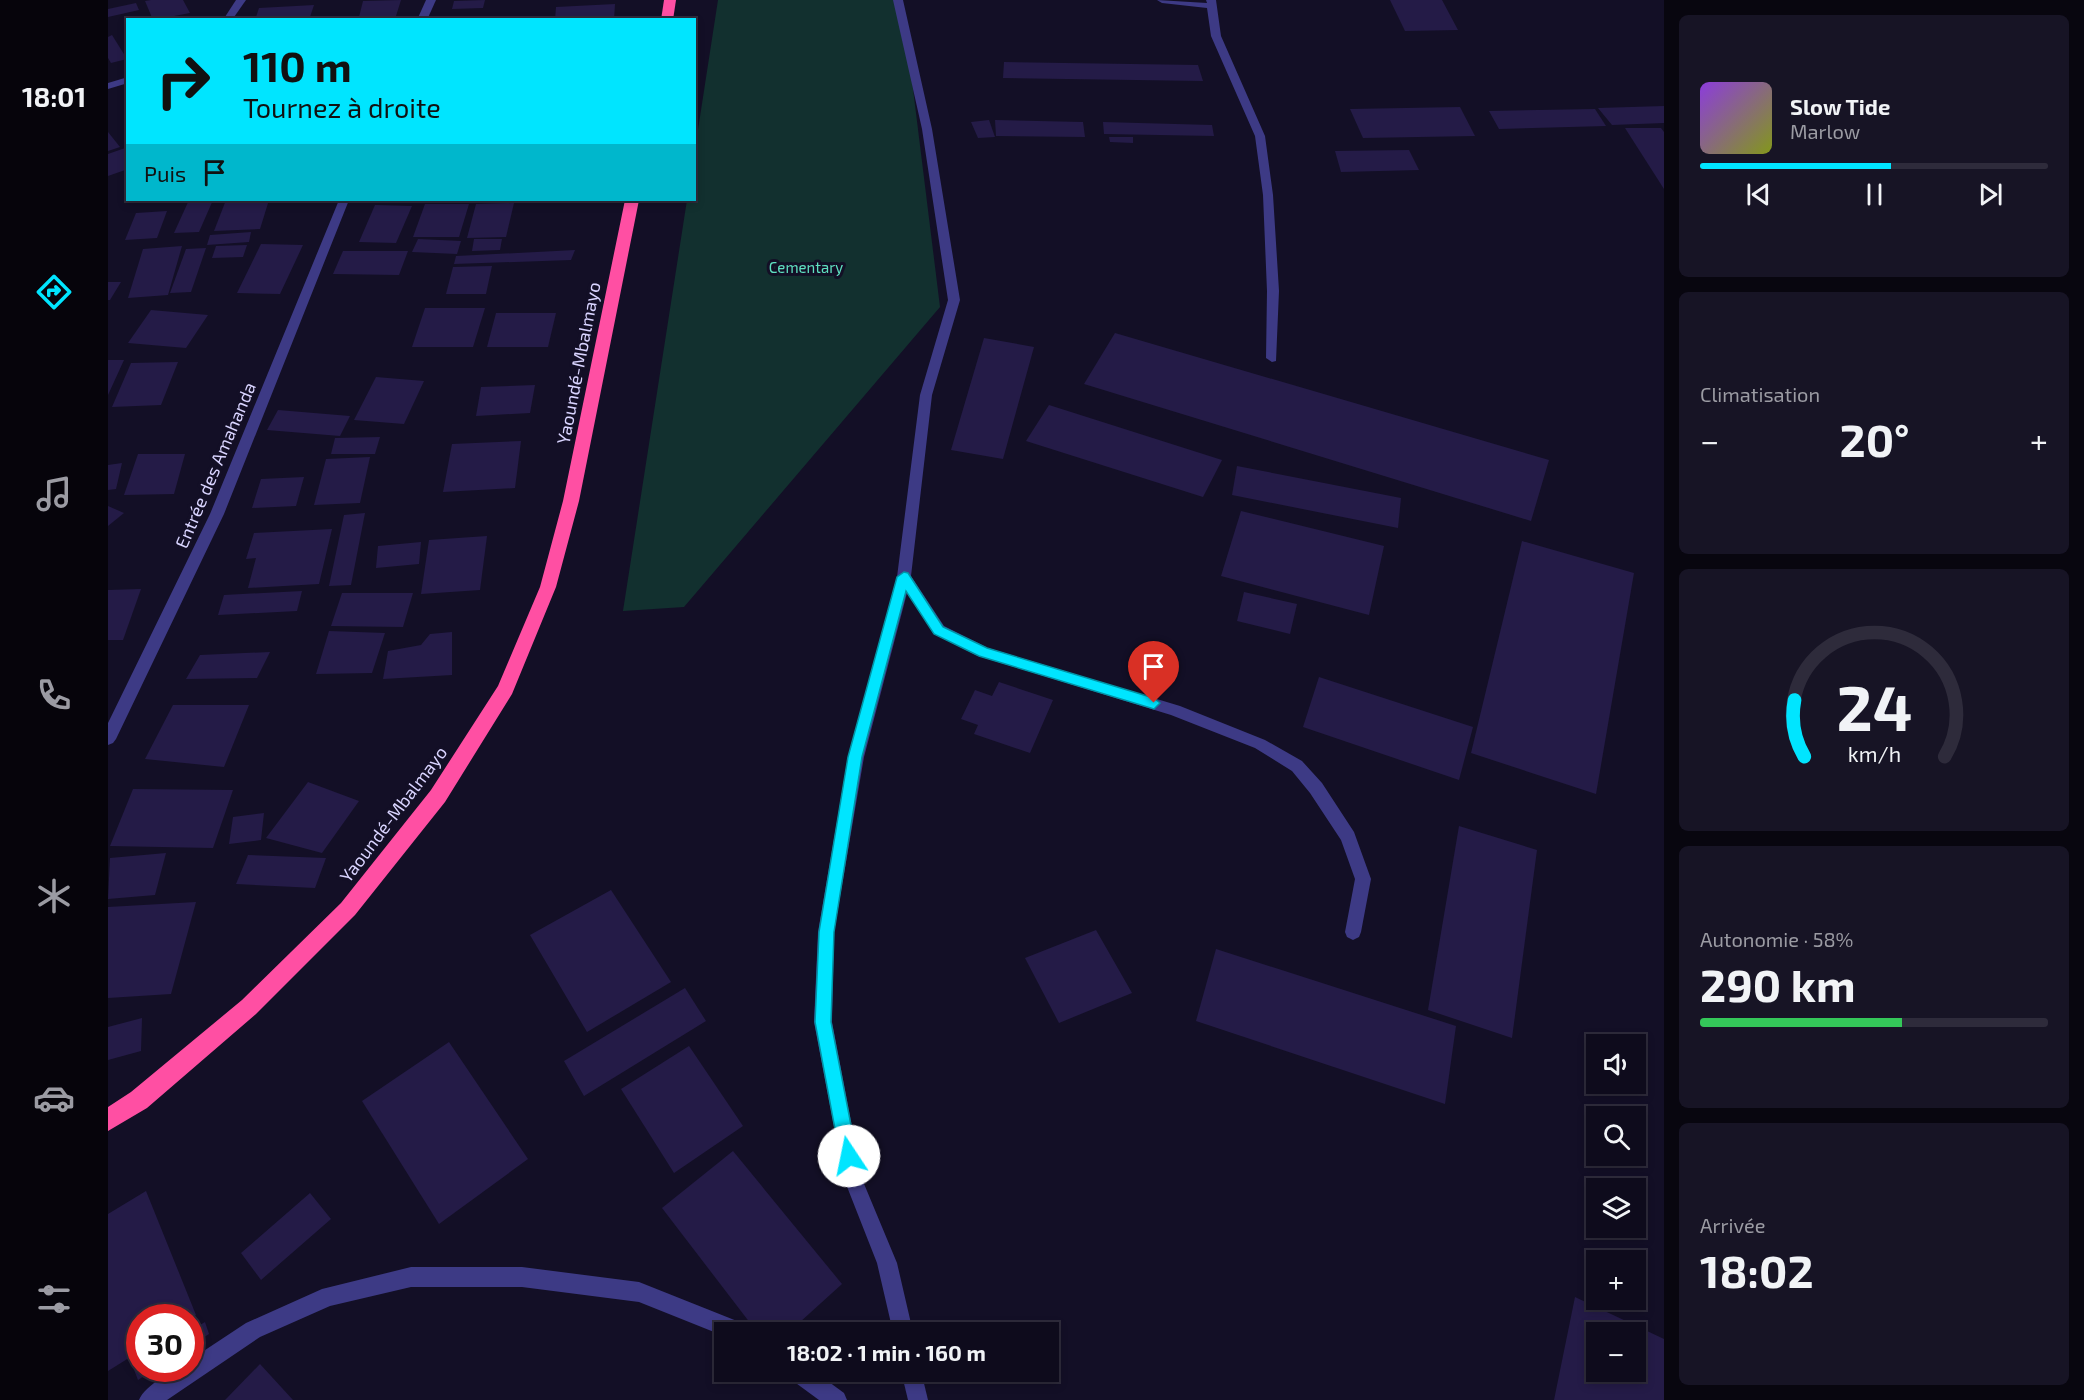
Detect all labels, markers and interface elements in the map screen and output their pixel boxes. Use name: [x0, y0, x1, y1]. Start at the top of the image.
text: 110 m: [243, 40, 352, 90]
icon: right: [144, 42, 222, 120]
text: 18:01: [22, 80, 86, 112]
text: Tournez à droite: [243, 91, 441, 123]
text: Slow Tide: [1790, 93, 1890, 119]
text: Marlow: [1790, 119, 1860, 143]
icon: arrive: [198, 156, 231, 189]
text: Puis: [144, 160, 186, 186]
icon: previous: [1742, 178, 1775, 211]
icon: pause: [1858, 178, 1891, 211]
icon: next: [1974, 178, 2007, 211]
park label: Cementary: [769, 258, 843, 276]
icon: directions: [33, 271, 75, 313]
street label: Yaoundé-Mbalmayo: [551, 280, 605, 446]
street label: Entrée des Amahanda: [170, 379, 260, 551]
text: Climatisation: [1700, 382, 1820, 406]
text: 20°: [1840, 412, 1910, 466]
text: −: [1700, 420, 1719, 460]
text: +: [2030, 420, 2048, 460]
icon: music: [33, 473, 75, 515]
pin: [1128, 641, 1179, 703]
icon: arrive: [1137, 650, 1170, 683]
text: 24: [1836, 669, 1912, 744]
icon: phone: [33, 674, 75, 716]
text: km/h: [1847, 741, 1901, 766]
street label: Yaoundé-Mbalmayo: [335, 742, 451, 886]
icon: climate: [33, 875, 75, 917]
text: Autonomie · 58%: [1700, 927, 1853, 951]
text: 290 km: [1700, 957, 1856, 1011]
map controls: [1586, 1034, 1646, 1382]
button: sound: [1586, 1034, 1646, 1094]
icon: car: [33, 1077, 75, 1119]
button: search: [1586, 1106, 1646, 1166]
position arrow: [817, 1124, 881, 1188]
button: layers: [1586, 1178, 1646, 1238]
text: Arrivée: [1700, 1213, 1765, 1237]
text: 18:02: [1700, 1243, 1814, 1297]
button: +: [1586, 1250, 1646, 1310]
icon: filters: [33, 1278, 75, 1320]
speed limit sign: 30: [126, 1304, 204, 1382]
button: −: [1586, 1322, 1646, 1382]
text: 18:02 · 1 min · 160 m: [787, 1339, 986, 1365]

